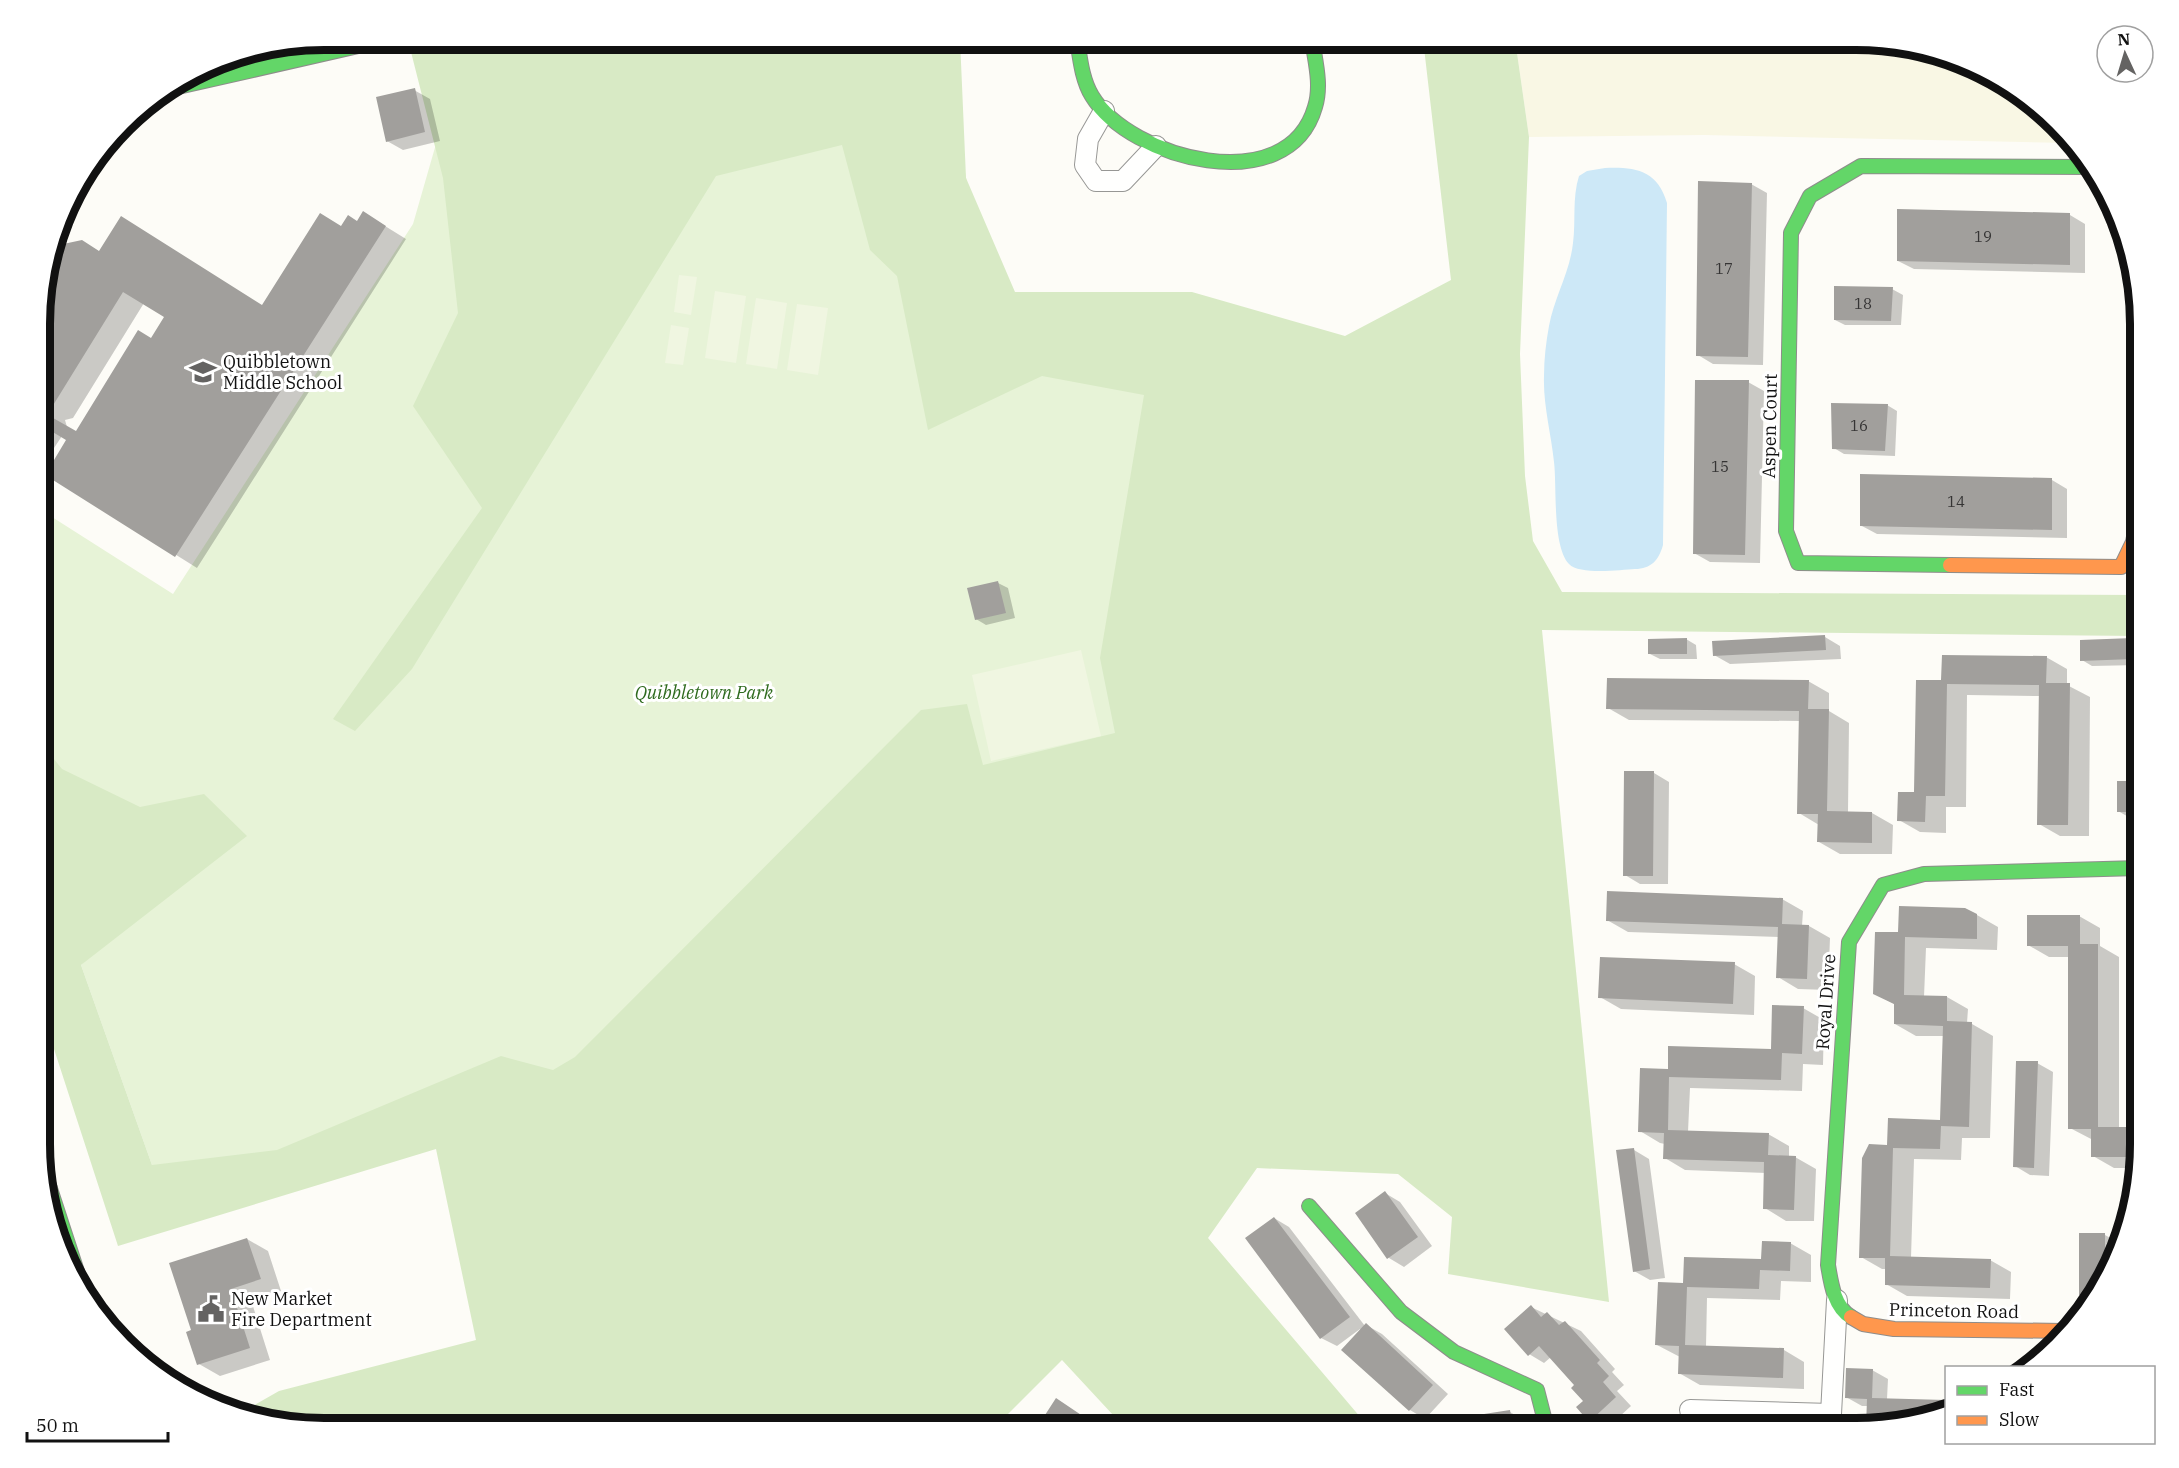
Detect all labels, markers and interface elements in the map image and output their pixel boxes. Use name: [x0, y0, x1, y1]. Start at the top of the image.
north arrow: [2095, 24, 2155, 84]
text: N: [2117, 29, 2131, 49]
house number: 19: [1974, 227, 1992, 246]
house number: 17: [1715, 259, 1733, 278]
house number: 18: [1854, 294, 1872, 313]
place label: Quibbletown Middle School: [223, 350, 342, 394]
school or university icon: Quibbletown Middle School: [188, 357, 218, 387]
street label: Aspen Court: [1757, 373, 1782, 479]
house number: 16: [1850, 416, 1868, 435]
house number: 15: [1711, 457, 1729, 476]
house number: 14: [1947, 492, 1965, 511]
park label: Quibbletown Park: [635, 681, 774, 704]
street label: Royal Drive: [1811, 953, 1840, 1051]
place label: New Market Fire Department: [231, 1287, 372, 1331]
public building icon: New Market Fire Department: [196, 1294, 226, 1324]
street label: Princeton Road: [1889, 1298, 2019, 1323]
legend: [1945, 1366, 2155, 1444]
text: Fast: [1999, 1378, 2034, 1401]
scale bar: [27, 1405, 168, 1443]
text: Slow: [1999, 1408, 2039, 1431]
text: 50 m: [36, 1414, 79, 1437]

